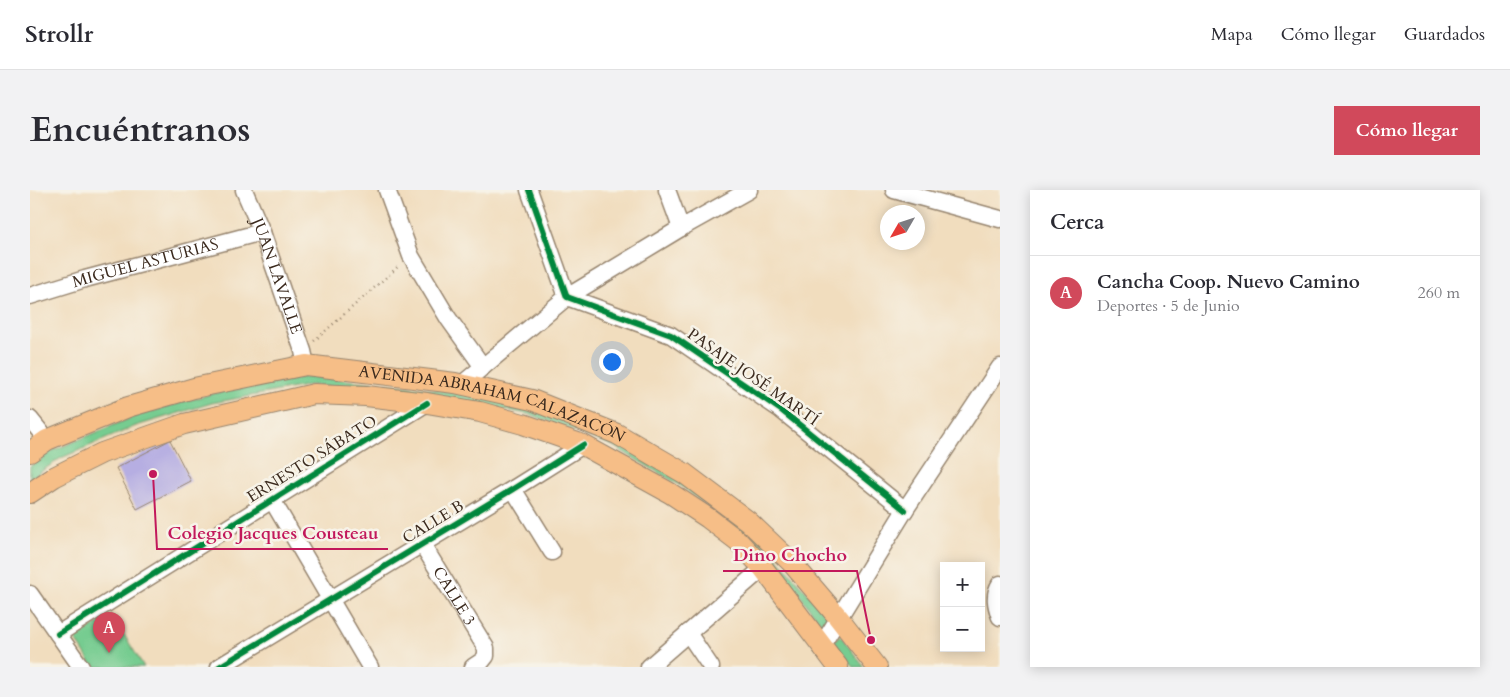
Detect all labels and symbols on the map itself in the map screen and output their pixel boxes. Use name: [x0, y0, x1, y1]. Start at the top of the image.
north arrow: [880, 205, 925, 250]
street label: JUAN LAVALLE: [245, 213, 307, 337]
street label: MIGUEL ASTURIAS: [70, 233, 221, 293]
street label: PASAJE JOSÉ MARTÍ: [683, 323, 823, 431]
your location: [599, 349, 625, 375]
street label: AVENIDA ABRAHAM CALAZACÓN: [357, 360, 630, 448]
street label: ERNESTO SÁBATO: [243, 410, 381, 508]
street label: CALLE B: [398, 495, 468, 549]
callout: Colegio Jacques Cousteau: [157, 516, 388, 549]
text: Colegio Jacques Cousteau: [168, 521, 379, 546]
callout: Dino Chocho: [723, 538, 857, 571]
text: Dino Chocho: [733, 543, 847, 568]
street label: CALLE 3: [427, 562, 480, 630]
pin: A: [93, 612, 125, 653]

